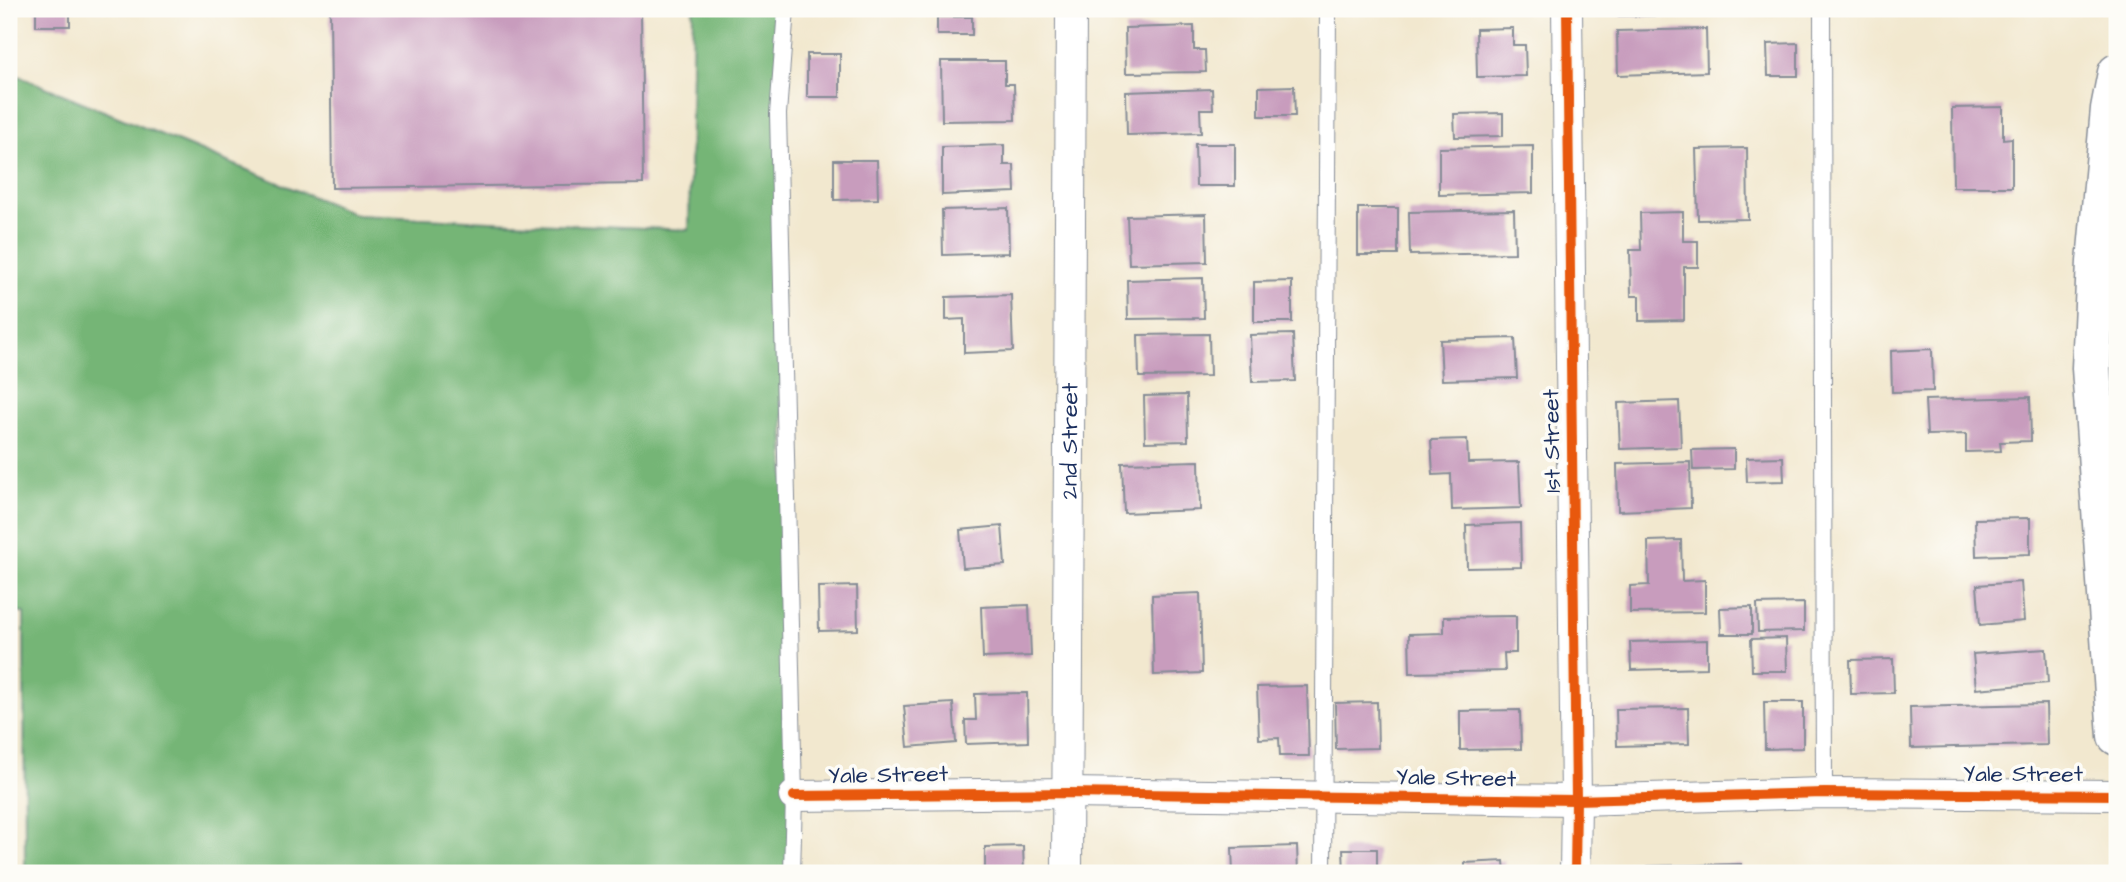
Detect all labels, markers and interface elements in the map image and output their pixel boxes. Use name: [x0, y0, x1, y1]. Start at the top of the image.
street label: 2nd Street: [1054, 382, 1086, 499]
street label: 1st Street: [1535, 388, 1569, 493]
street label: Yale Street: [828, 758, 949, 792]
street label: Yale Street: [1963, 758, 2084, 790]
street label: Yale Street: [1396, 761, 1517, 795]

